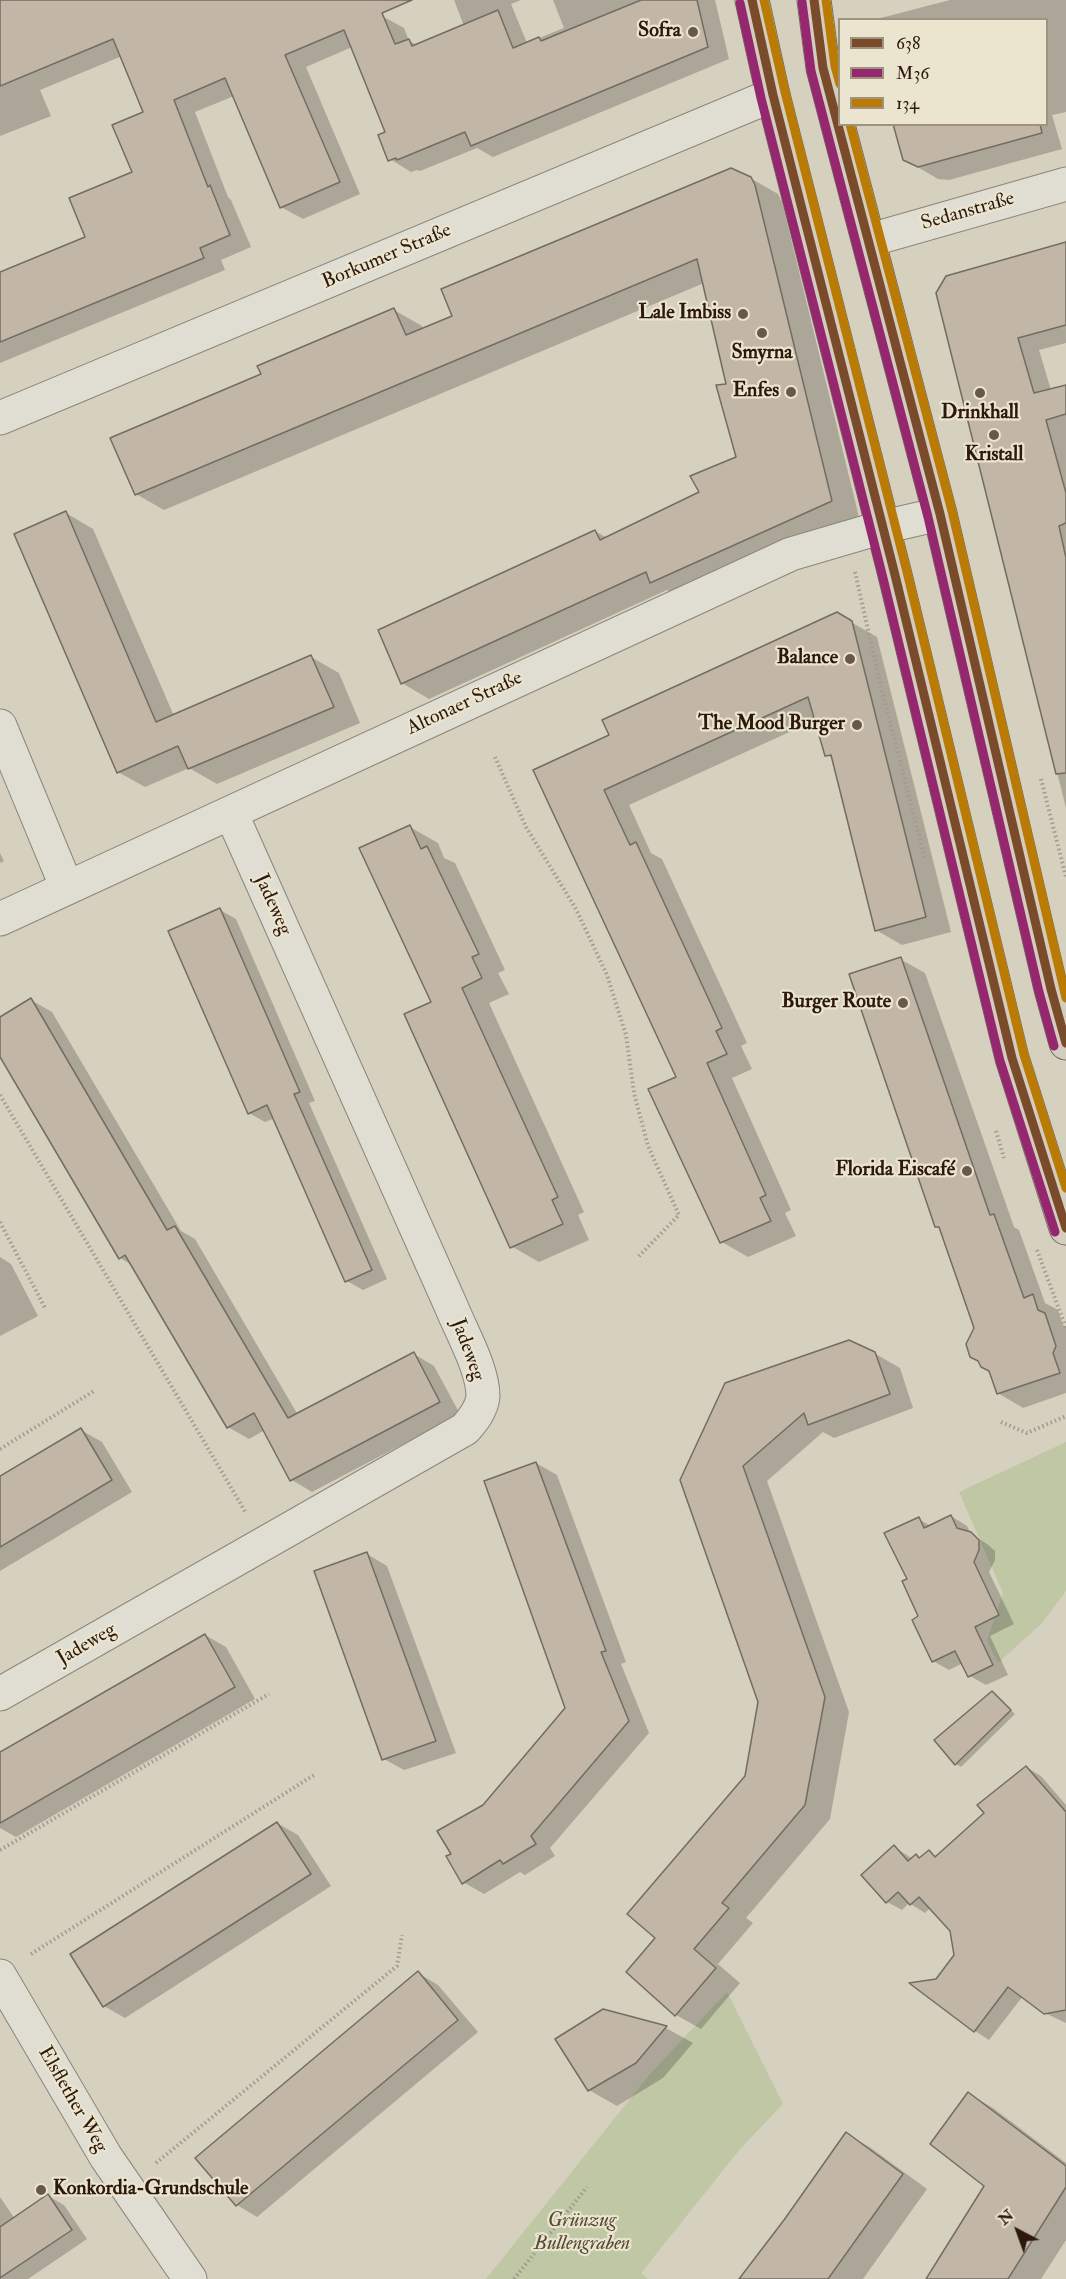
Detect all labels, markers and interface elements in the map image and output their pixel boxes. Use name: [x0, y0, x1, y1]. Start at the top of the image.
legend: [838, 18, 1048, 126]
place label: Sofra: [638, 20, 681, 44]
marker: Sofra: [686, 25, 700, 39]
text: 638: [896, 32, 920, 55]
text: M36: [896, 62, 929, 85]
text: 134: [896, 92, 919, 115]
street label: Sedanstraße: [919, 187, 1017, 237]
street label: Borkumer Straße: [319, 219, 455, 295]
place label: Lale Imbiss: [638, 302, 731, 326]
marker: Lale Imbiss: [736, 307, 750, 321]
marker: Smyrna: [755, 326, 769, 340]
place label: Smyrna: [731, 342, 793, 366]
place label: Enfes: [733, 380, 779, 404]
marker: Enfes: [784, 385, 798, 399]
marker: Drinkhall: [973, 386, 987, 400]
place label: Drinkhall: [941, 402, 1019, 426]
marker: Kristall: [987, 428, 1001, 442]
place label: Kristall: [965, 444, 1023, 468]
place label: Balance: [777, 647, 838, 671]
marker: Balance: [843, 652, 857, 666]
street label: Altonaer Straße: [403, 667, 527, 741]
place label: The Mood Burger: [698, 713, 845, 737]
marker: The Mood Burger: [850, 718, 864, 732]
street label: Jadeweg: [248, 871, 296, 939]
place label: Burger Route: [781, 991, 891, 1015]
marker: Burger Route: [896, 996, 910, 1010]
place label: Florida Eiscafé: [835, 1159, 955, 1183]
marker: Florida Eiscafé: [960, 1164, 974, 1178]
street label: Jadeweg: [445, 1316, 489, 1384]
street label: Jadeweg: [53, 1618, 121, 1672]
street label: Elsflether Weg: [32, 2043, 112, 2157]
place label: Konkordia-Grundschule: [53, 2178, 248, 2202]
marker: Konkordia-Grundschule: [34, 2183, 48, 2197]
north arrow: [988, 2201, 1048, 2261]
text: N: [994, 2205, 1018, 2230]
park label: Grünzug Bullengraben: [534, 2210, 630, 2257]

